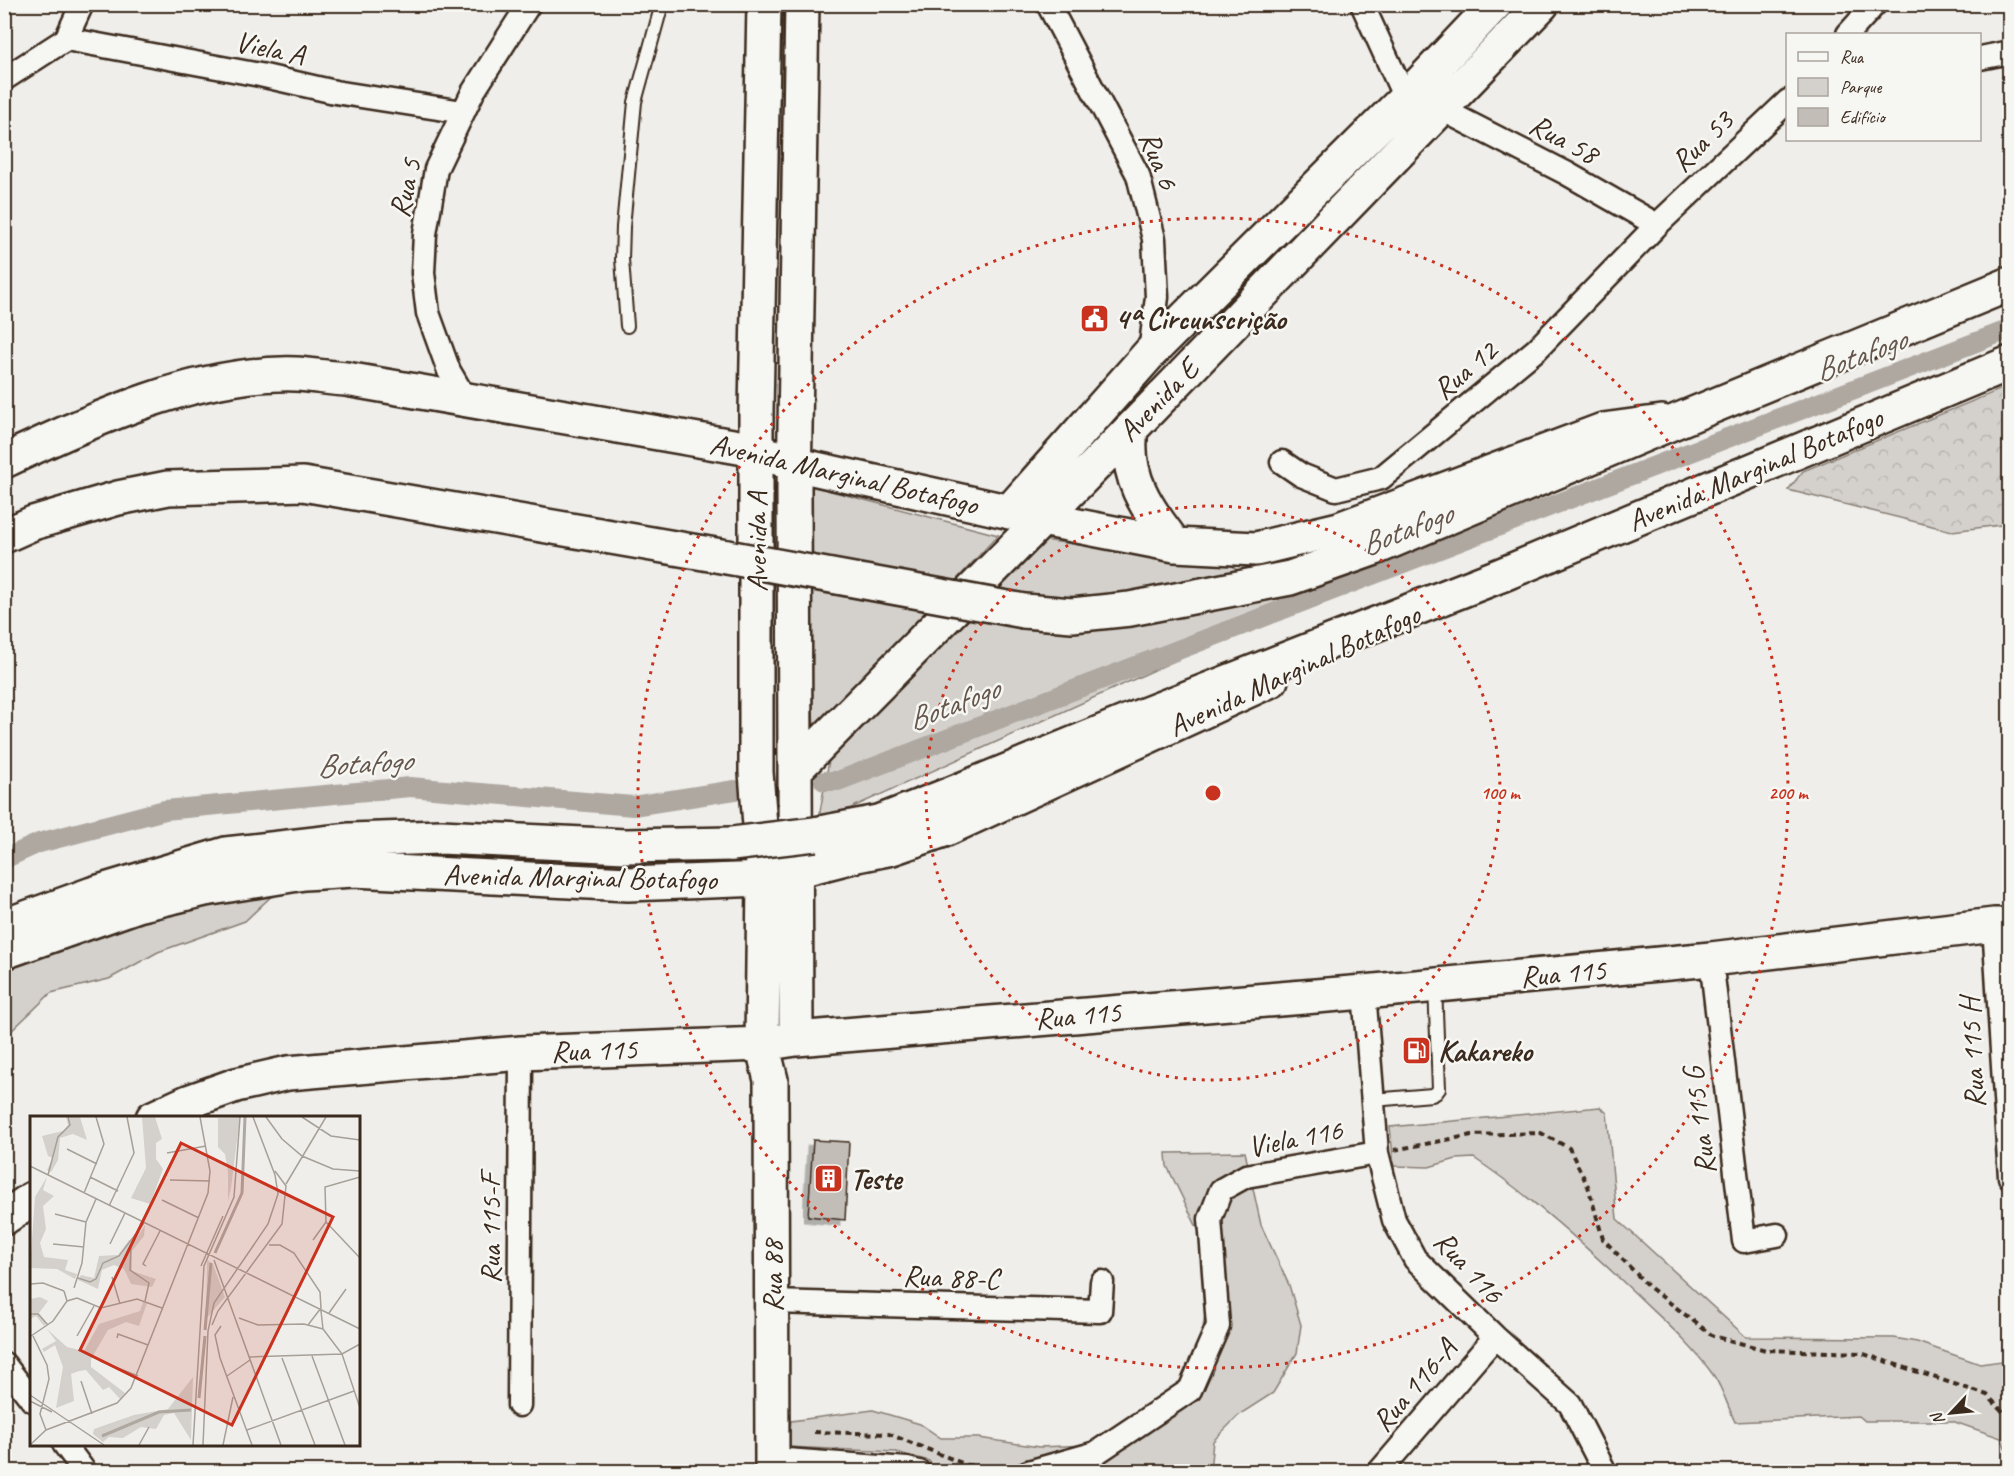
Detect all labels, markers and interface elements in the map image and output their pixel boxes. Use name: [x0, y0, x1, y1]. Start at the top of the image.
street label: Viela A: [232, 22, 310, 74]
legend: [1786, 33, 1981, 141]
text: Rua: [1840, 46, 1865, 68]
text: Parque: [1840, 76, 1882, 98]
street label: Rua 53: [1663, 100, 1743, 180]
street label: Rua 58: [1523, 105, 1607, 174]
text: Edifício: [1840, 106, 1886, 128]
street label: Rua 6: [1130, 125, 1188, 196]
street label: Rua 5: [380, 153, 430, 221]
place label: 4ª Circunscrição: [1115, 300, 1288, 338]
public building icon: 4ª Circunscrição: [1078, 303, 1110, 335]
water label: Botafogo: [1808, 317, 1916, 391]
street label: Rua 12: [1425, 331, 1507, 408]
street label: Avenida E: [1109, 348, 1210, 449]
street label: Avenida Marginal Botafogo: [1622, 397, 1890, 540]
street label: Avenida Marginal Botafogo: [706, 425, 983, 524]
street label: Avenida A: [737, 490, 775, 592]
water label: Botafogo: [1354, 491, 1462, 565]
street label: Avenida Marginal Botafogo: [1162, 594, 1427, 745]
water label: Botafogo: [901, 666, 1009, 740]
water label: Botafogo: [315, 739, 417, 787]
text: 100 m: [1481, 782, 1521, 804]
text: 200 m: [1769, 782, 1809, 804]
centre of rings: [1203, 783, 1223, 803]
street label: Avenida Marginal Botafogo: [443, 856, 719, 898]
street label: Rua 115: [1518, 950, 1609, 996]
street label: Rua 115: [1033, 992, 1124, 1038]
street label: Rua 115 H: [1950, 992, 1994, 1109]
street label: Rua 115: [550, 1029, 639, 1070]
place label: Kakareko: [1438, 1032, 1534, 1070]
fuel station icon: Kakareko: [1401, 1035, 1433, 1067]
street label: Rua 115 G: [1673, 1062, 1724, 1177]
street label: Viela 116: [1245, 1110, 1347, 1166]
inset map: [30, 1116, 360, 1446]
place label: Teste: [850, 1160, 903, 1198]
building icon: Teste: [813, 1163, 845, 1195]
street label: Rua 115-F: [471, 1168, 509, 1284]
street label: Rua 116: [1426, 1223, 1513, 1313]
street label: Rua 88: [753, 1237, 791, 1312]
street label: Rua 88-C: [902, 1256, 1003, 1298]
street label: Rua 116-A: [1363, 1329, 1466, 1439]
north arrow: [1921, 1383, 1981, 1443]
text: N: [1926, 1408, 1950, 1428]

